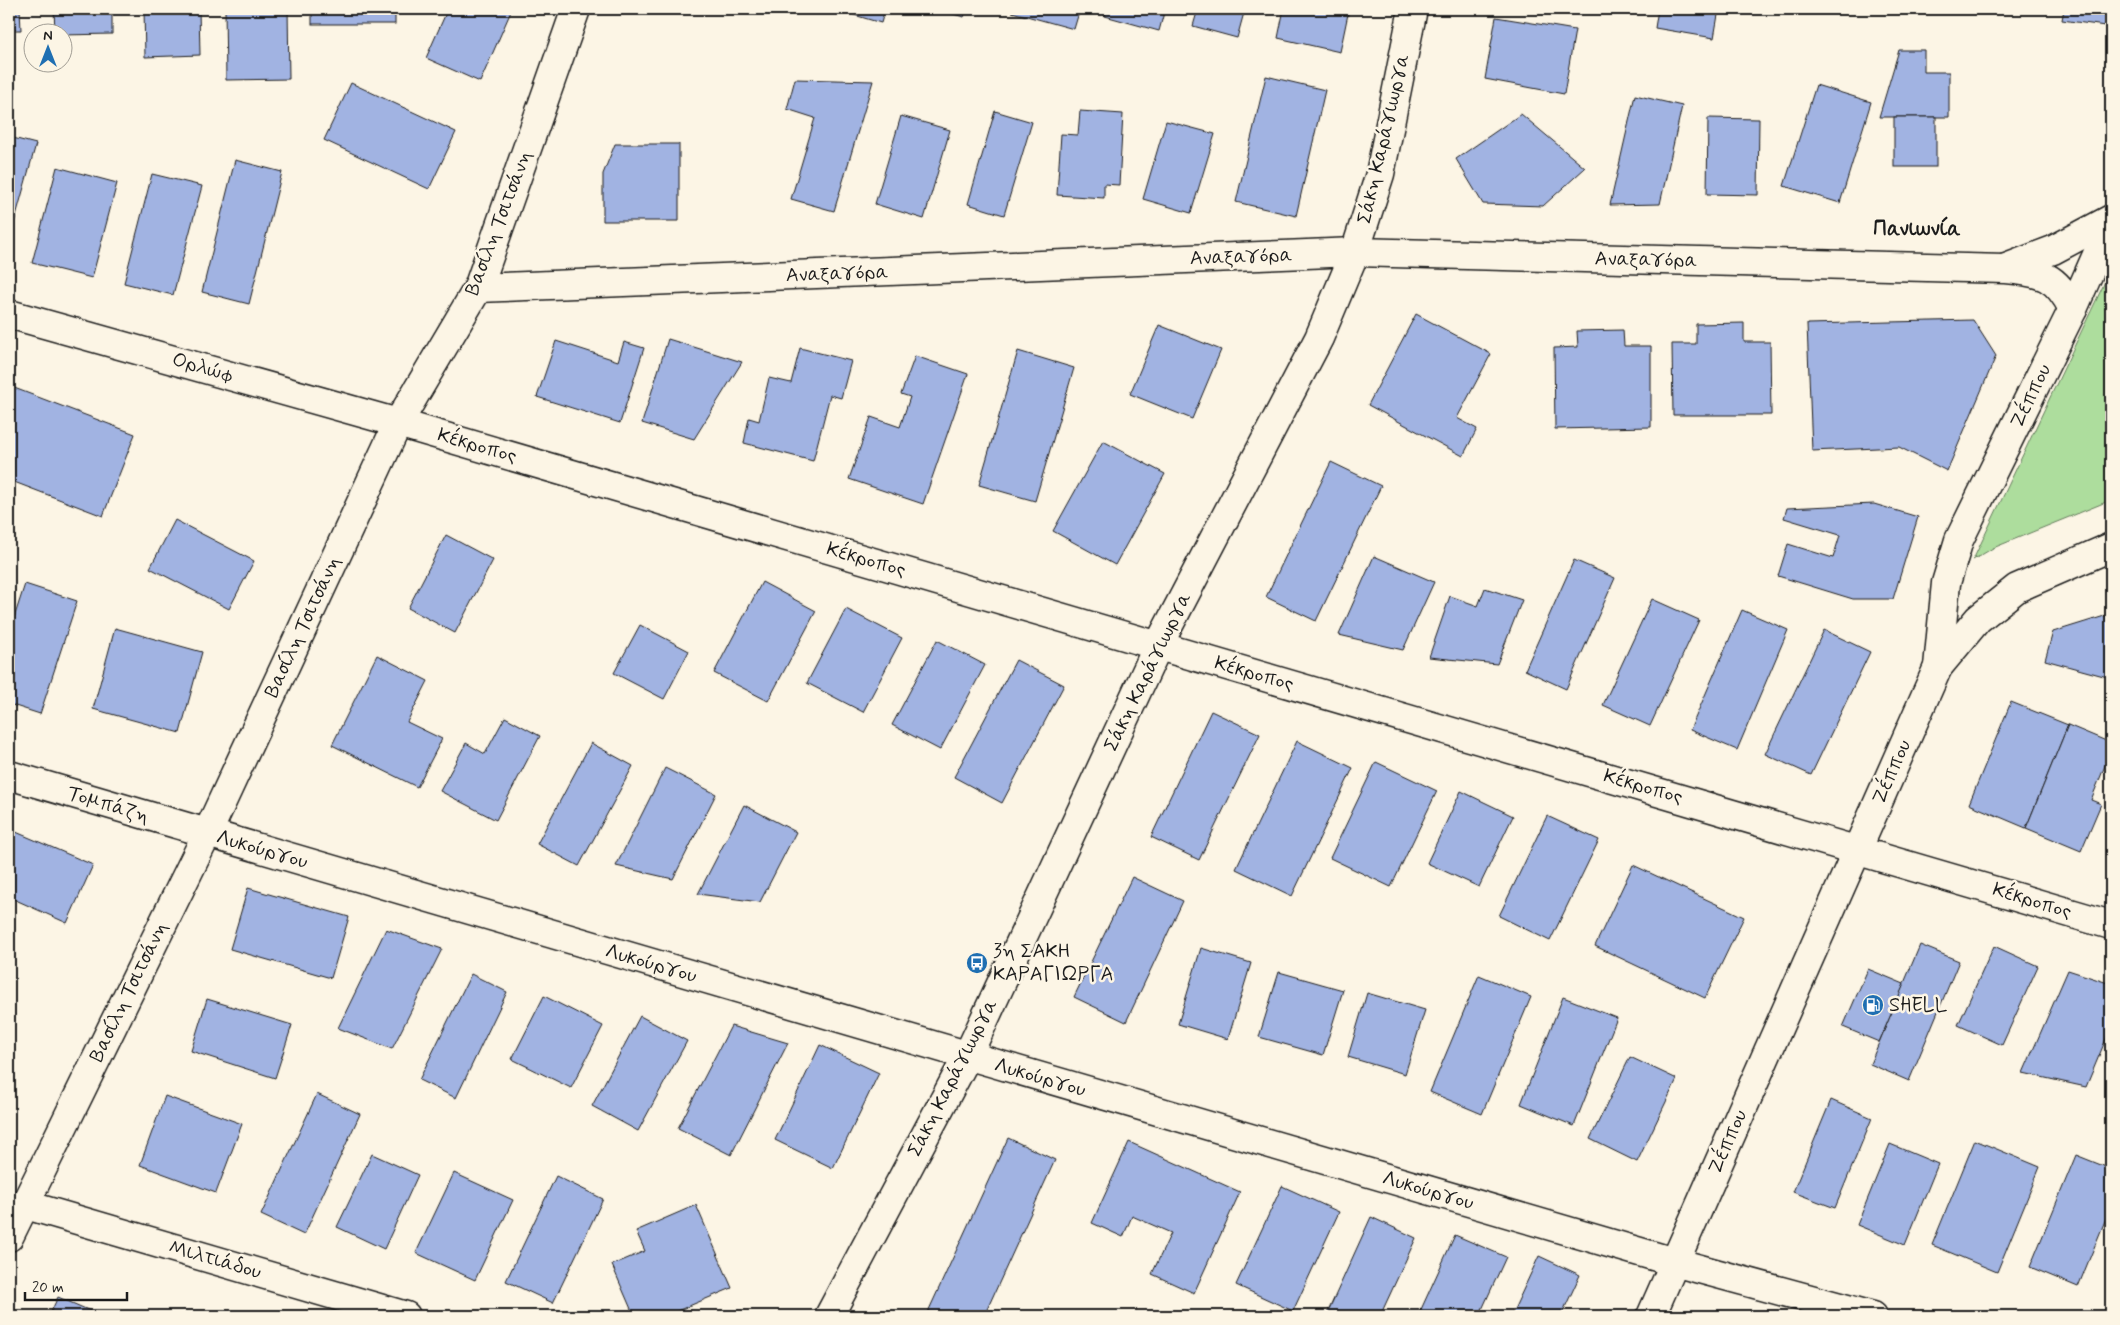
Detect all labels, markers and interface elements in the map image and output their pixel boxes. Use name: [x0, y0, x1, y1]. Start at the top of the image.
north arrow: [22, 22, 72, 72]
text: N: [43, 27, 53, 45]
street label: Σάκη Καράγιωργα: [1351, 51, 1417, 227]
street label: Βασίλη Τσιτσάνη: [459, 147, 539, 299]
district label: Πανιωνία: [1873, 215, 1961, 243]
street label: Αναξαγόρα: [1189, 242, 1293, 272]
street label: Αναξαγόρα: [1594, 246, 1698, 274]
street label: Αναξαγόρα: [785, 259, 889, 289]
street label: Ορλώφ: [169, 346, 237, 390]
street label: Ζέππου: [2004, 359, 2058, 433]
street label: Κέκροπος: [434, 422, 520, 470]
street label: Κέκροπος: [823, 536, 909, 584]
street label: Βασίλη Τσιτσάνη: [258, 552, 348, 702]
street label: Σάκη Καράγιωργα: [1098, 588, 1198, 756]
street label: Κέκροπος: [1211, 650, 1297, 698]
street label: Ζέππου: [1866, 735, 1918, 809]
street label: Κέκροπος: [1600, 763, 1686, 811]
street label: Τομπάζη: [64, 780, 152, 830]
street label: Λυκούργου: [213, 824, 311, 876]
street label: Κέκροπος: [1989, 876, 2075, 926]
street label: Βασίλη Τσιτσάνη: [83, 917, 175, 1067]
street label: Λυκούργου: [602, 938, 700, 990]
place label: 3η ΣΑΚΗ ΚΑΡΑΓΙΩΡΓΑ: [993, 938, 1114, 988]
bus stop icon: 3η ΣΑΚΗ ΚΑΡΑΓΙΩΡΓΑ: [965, 951, 989, 975]
place label: SHELL: [1889, 992, 1948, 1019]
fuel station icon: SHELL: [1861, 993, 1885, 1017]
street label: Σάκη Καράγιωργα: [902, 994, 1005, 1162]
street label: Λυκούργου: [991, 1052, 1089, 1104]
street label: Ζέππου: [1702, 1105, 1754, 1179]
street label: Λυκούργου: [1379, 1165, 1477, 1217]
street label: Μιλτιάδου: [165, 1234, 265, 1286]
scale bar: [25, 1270, 128, 1302]
text: 20 m: [32, 1278, 64, 1298]

